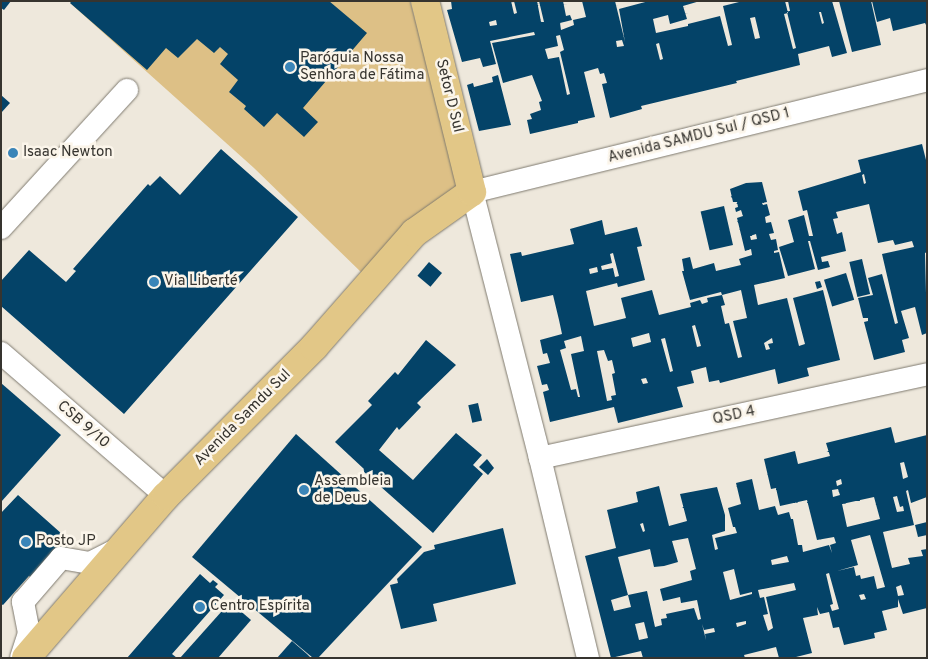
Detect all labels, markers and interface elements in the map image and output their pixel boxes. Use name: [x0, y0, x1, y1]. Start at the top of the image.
place label: Paróquia Nossa Senhora de Fátima: [300, 49, 424, 84]
street label: Setor D Sul: [431, 57, 467, 135]
marker: Paróquia Nossa Senhora de Fátima: [284, 61, 296, 73]
street label: Avenida SAMDU Sul / QSD 1: [606, 105, 792, 167]
place label: Isaac Newton: [23, 144, 113, 162]
marker: Isaac Newton: [7, 147, 19, 159]
place label: Via Liberté: [164, 273, 238, 291]
marker: Via Liberté: [148, 276, 160, 288]
street label: Avenida Samdu Sul: [191, 366, 295, 470]
street label: CSB 9/10: [53, 397, 113, 453]
street label: QSD 4: [711, 403, 757, 429]
place label: Assembleia de Deus: [314, 472, 391, 507]
marker: Assembleia de Deus: [298, 484, 310, 496]
place label: Posto JP: [36, 533, 96, 551]
marker: Posto JP: [20, 536, 32, 548]
place label: Centro Espírita: [210, 598, 310, 616]
marker: Centro Espírita: [194, 601, 206, 613]

